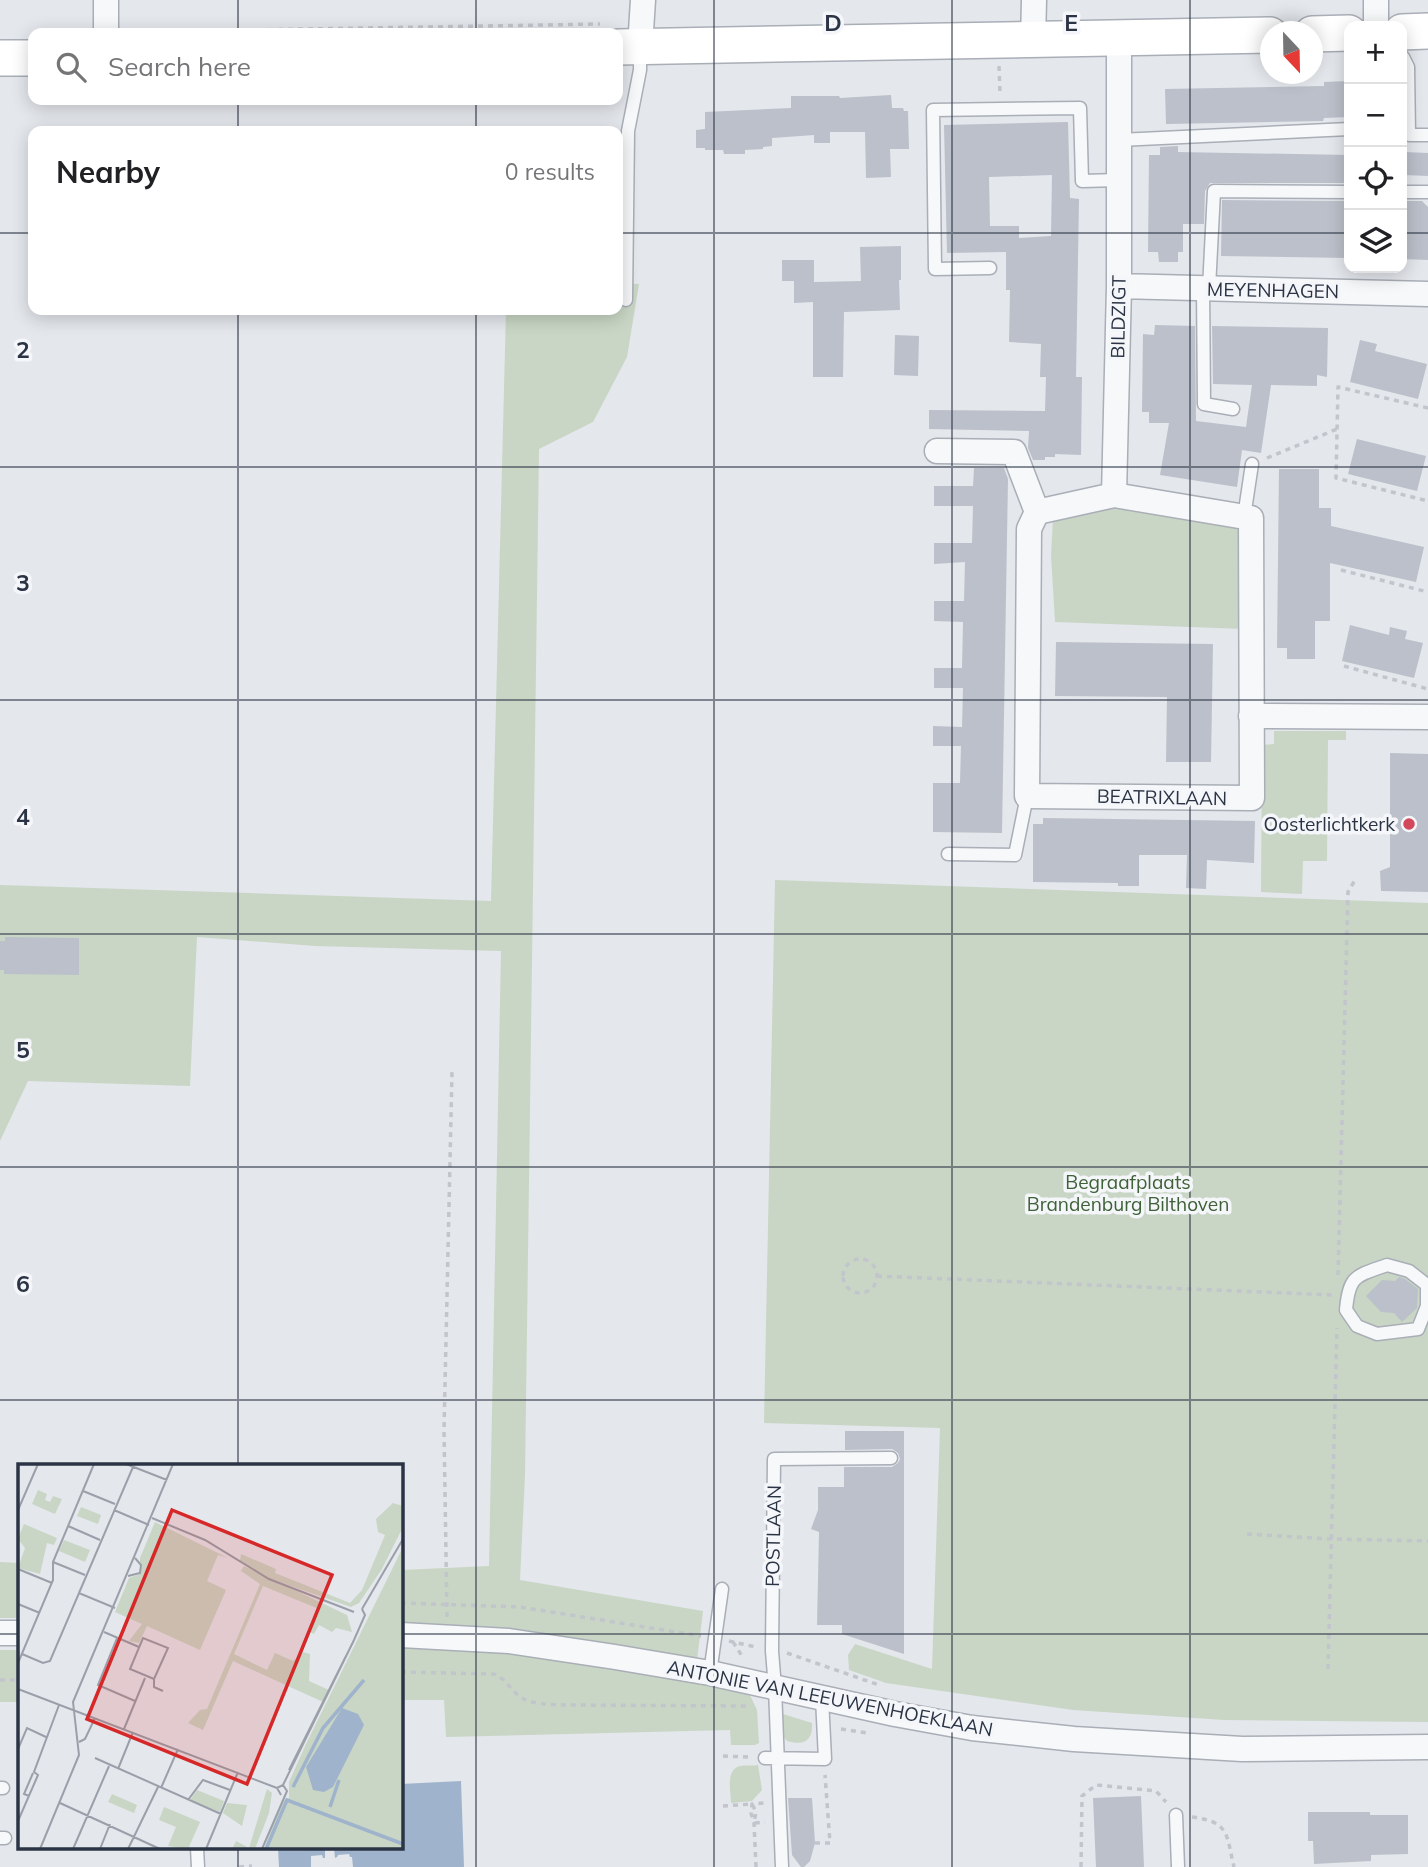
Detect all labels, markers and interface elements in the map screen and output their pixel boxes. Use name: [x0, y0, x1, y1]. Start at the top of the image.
text: D: [824, 8, 842, 37]
text: E: [1064, 8, 1078, 37]
north arrow: [1260, 21, 1323, 84]
map controls: [1344, 21, 1407, 273]
button: +: [1344, 21, 1407, 84]
search box: [28, 28, 623, 105]
icon: search: [52, 48, 90, 86]
text: Search here: [108, 50, 251, 83]
button: −: [1344, 84, 1407, 147]
button: locate: [1344, 147, 1407, 210]
text: Nearby: [56, 153, 160, 191]
text: 0 results: [505, 157, 595, 186]
button: layers: [1344, 210, 1407, 273]
street label: BILDZIGT: [1105, 275, 1131, 359]
street label: MEYENHAGEN: [1207, 277, 1339, 303]
text: 2: [16, 335, 30, 364]
text: 3: [16, 568, 30, 597]
street label: BEATRIXLAAN: [1097, 784, 1227, 810]
text: 4: [16, 802, 30, 831]
place label: Oosterlichtkerk: [1264, 812, 1395, 836]
marker: Oosterlichtkerk: [1401, 816, 1417, 832]
text: 5: [16, 1035, 30, 1064]
park label: Begraafplaats Brandenburg Bilthoven: [1027, 1170, 1229, 1216]
text: 6: [16, 1269, 30, 1298]
inset map: [18, 1464, 402, 1850]
street label: POSTLAAN: [760, 1485, 786, 1587]
street label: ANTONIE VAN LEEUWENHOEKLAAN: [665, 1655, 995, 1741]

